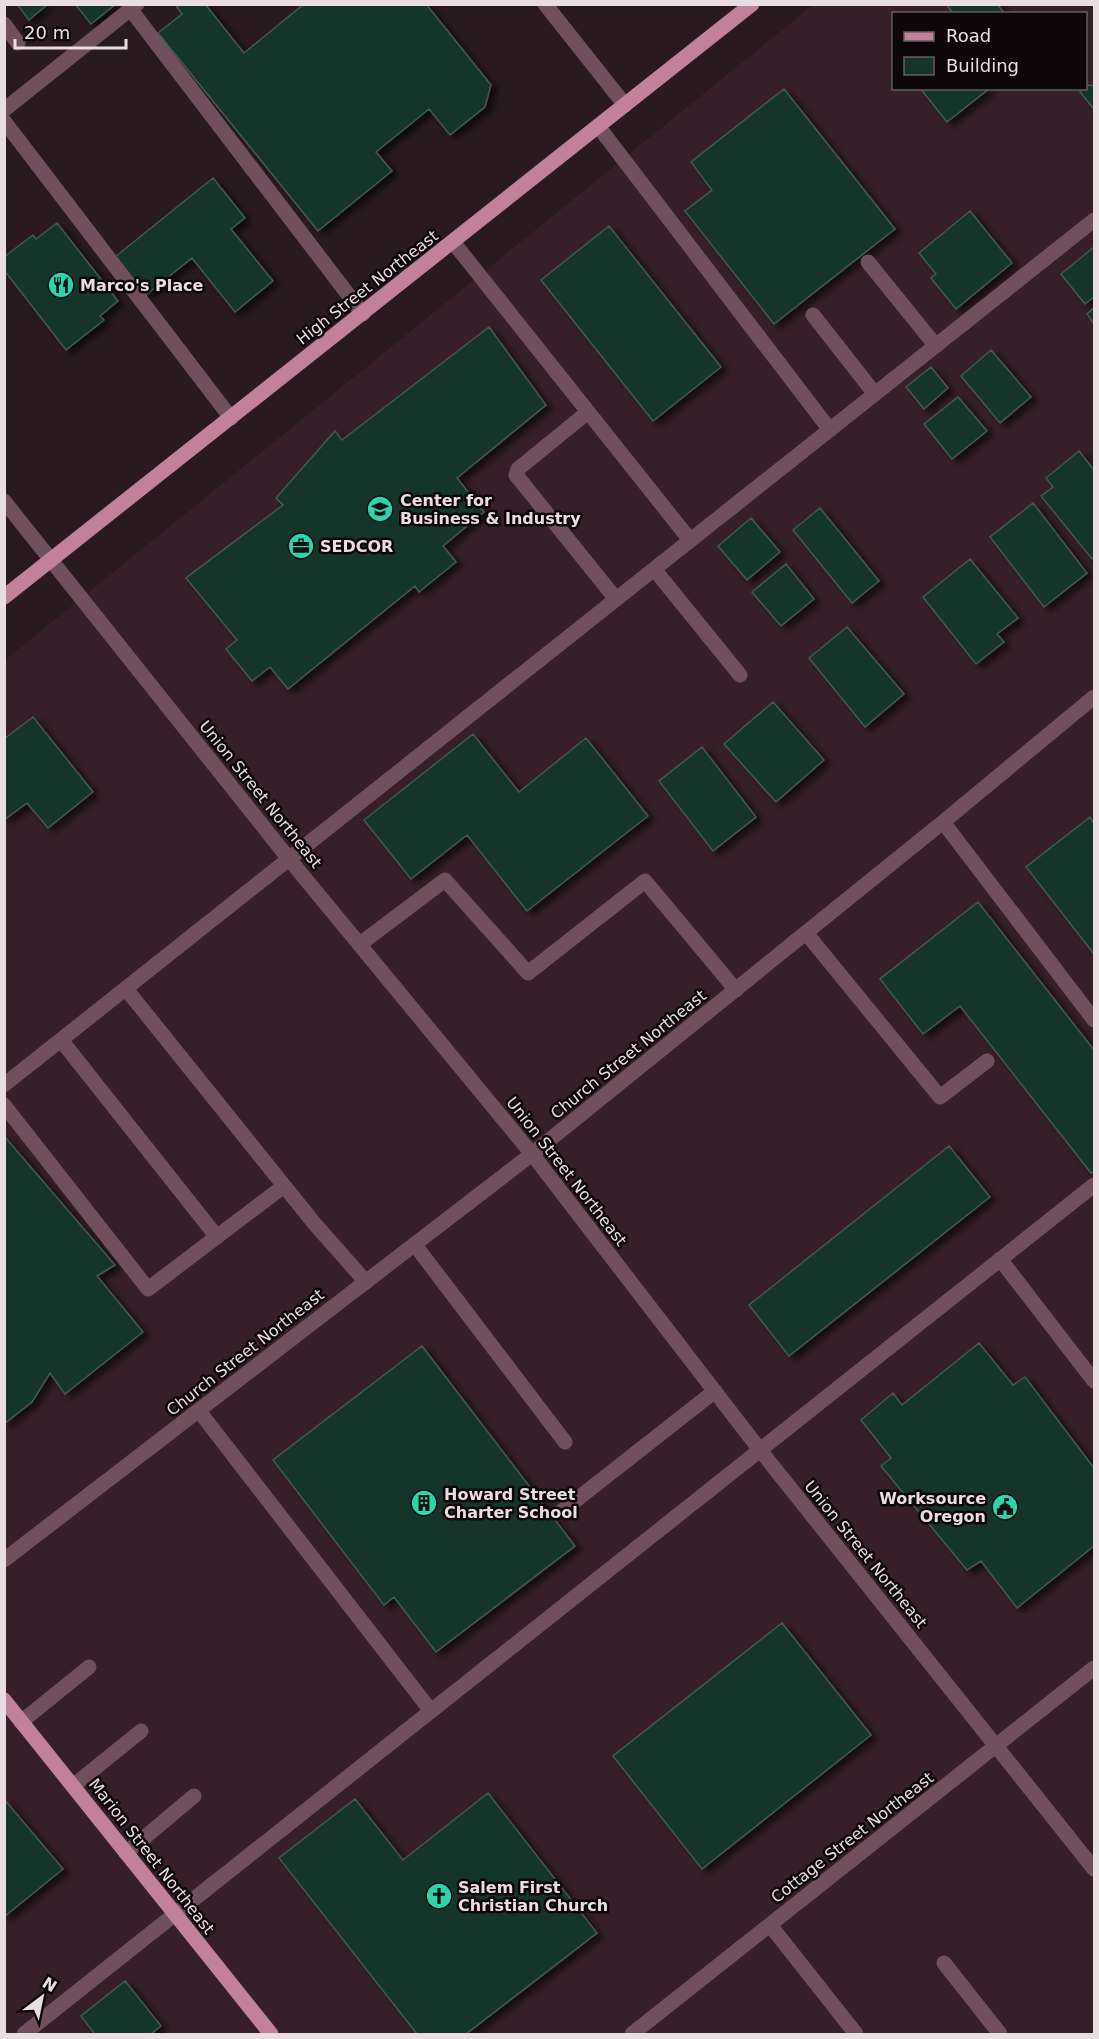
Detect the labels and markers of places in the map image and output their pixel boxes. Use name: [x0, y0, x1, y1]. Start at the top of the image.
restaurant icon: Marco's Place: [46, 270, 76, 300]
place label: Marco's Place: [80, 276, 204, 295]
place label: Center for Business & Industry: [400, 491, 581, 528]
school or university icon: Center for Business & Industry: [365, 494, 395, 524]
office icon: SEDCOR: [286, 531, 316, 561]
place label: SEDCOR: [320, 537, 393, 556]
place label: Howard Street Charter School: [444, 1485, 578, 1522]
building icon: Howard Street Charter School: [409, 1488, 439, 1518]
place label: Worksource Oregon: [879, 1489, 986, 1526]
public building icon: Worksource Oregon: [990, 1492, 1020, 1522]
place label: Salem First Christian Church: [458, 1878, 608, 1915]
church icon: Salem First Christian Church: [424, 1881, 454, 1911]

